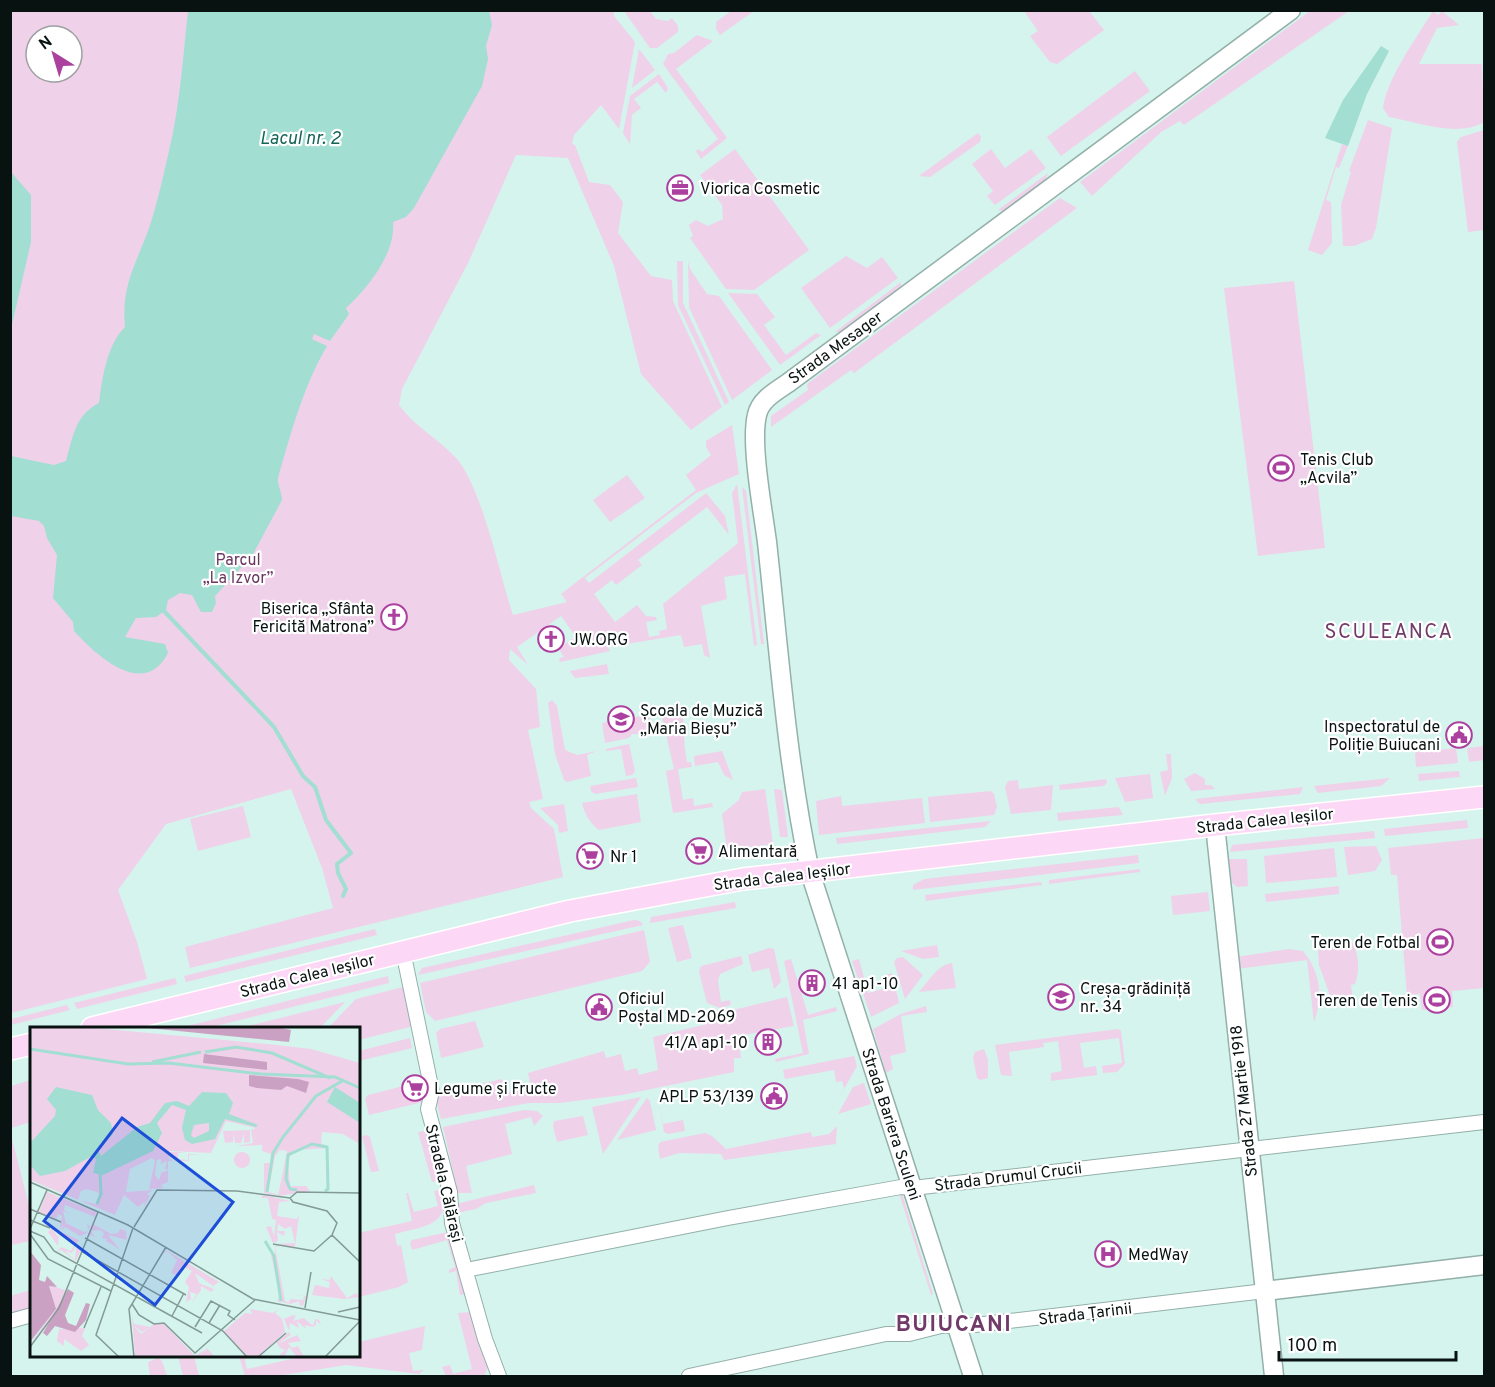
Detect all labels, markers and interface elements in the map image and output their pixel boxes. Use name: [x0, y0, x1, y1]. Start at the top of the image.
north arrow: [24, 24, 84, 84]
text: N: [36, 32, 57, 55]
water label: Lacul nr. 2: [260, 128, 341, 151]
office icon: Viorica Cosmetic: [665, 173, 695, 203]
place label: Viorica Cosmetic: [700, 180, 820, 200]
street label: Strada Mesager: [785, 308, 887, 390]
place label: Tenis Club „Acvila”: [1300, 451, 1374, 489]
sports icon: Tenis Club „Acvila”: [1266, 453, 1296, 483]
park label: Parcul „La Izvor”: [203, 551, 273, 589]
place label: Biserica „Sfânta Fericită Matrona”: [252, 600, 374, 638]
church icon: Biserica „Sfânta Fericită Matrona”: [379, 602, 409, 632]
district label: SCULEANCA: [1325, 620, 1453, 646]
church icon: JW.ORG: [536, 624, 566, 654]
place label: JW.ORG: [570, 631, 628, 651]
place label: Școala de Muzică „Maria Bieșu”: [640, 702, 763, 740]
school or university icon: Școala de Muzică „Maria Bieșu”: [606, 704, 636, 734]
place label: Inspectoratul de Poliție Buiucani: [1324, 718, 1440, 756]
public building icon: Inspectoratul de Poliție Buiucani: [1444, 720, 1474, 750]
street label: Strada Calea Ieșilor: [1196, 805, 1335, 839]
supermarket icon: Alimentară: [684, 836, 714, 866]
supermarket icon: Nr 1: [575, 841, 605, 871]
place label: Alimentară: [718, 843, 797, 863]
place label: Nr 1: [610, 848, 637, 868]
street label: Strada Calea Ieșilor: [713, 860, 852, 896]
sports icon: Teren de Fotbal: [1425, 927, 1455, 957]
place label: Teren de Fotbal: [1311, 934, 1420, 954]
street label: Strada Calea Ieșilor: [238, 951, 377, 1003]
building icon: 41 ap1-10: [797, 968, 827, 998]
place label: 41 ap1-10: [832, 975, 899, 995]
place label: Creșa-grădiniță nr. 34: [1080, 980, 1191, 1018]
school or university icon: Creșa-grădiniță nr. 34: [1046, 982, 1076, 1012]
sports icon: Teren de Tenis: [1422, 985, 1452, 1015]
place label: Oficiul Poștal MD-2069: [618, 990, 735, 1028]
public building icon: Oficiul Poștal MD-2069: [584, 992, 614, 1022]
place label: Teren de Tenis: [1316, 992, 1418, 1012]
street label: Strada 27 Martie 1918: [1227, 1024, 1263, 1178]
inset map: [30, 1027, 360, 1357]
building icon: 41/A ap1-10: [753, 1027, 783, 1057]
place label: 41/A ap1-10: [665, 1034, 748, 1054]
street label: Strada Bariera Sculeni: [856, 1046, 924, 1203]
supermarket icon: Legume și Fructe: [400, 1073, 430, 1103]
place label: Legume și Fructe: [434, 1080, 557, 1100]
public building icon: APLP 53/139: [759, 1081, 789, 1111]
place label: APLP 53/139: [659, 1088, 754, 1108]
street label: Stradela Călărași: [420, 1122, 466, 1244]
street label: Strada Drumul Crucii: [933, 1159, 1083, 1197]
hospital icon: MedWay: [1093, 1239, 1123, 1269]
place label: MedWay: [1128, 1246, 1189, 1266]
street label: Strada Țarinii: [1037, 1299, 1133, 1331]
district label: BUIUCANI: [896, 1312, 1012, 1339]
scale bar: [1279, 1324, 1456, 1362]
text: 100 m: [1288, 1335, 1337, 1358]

